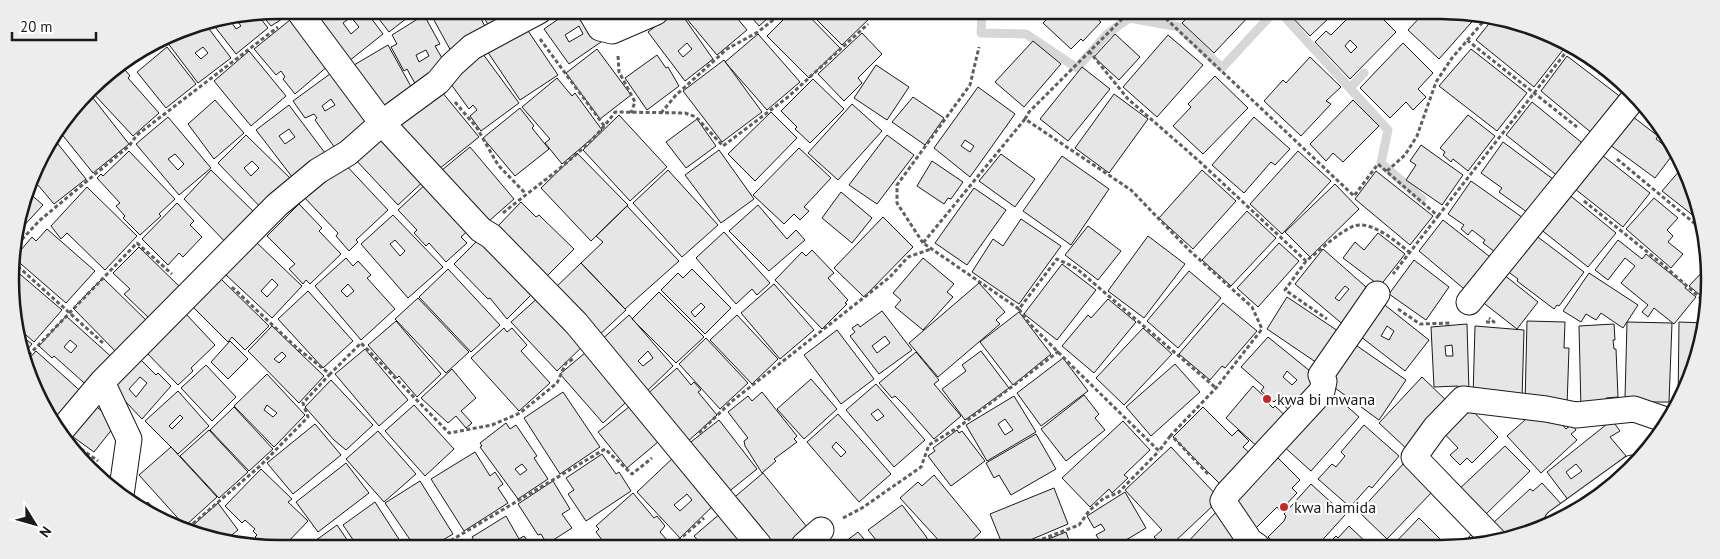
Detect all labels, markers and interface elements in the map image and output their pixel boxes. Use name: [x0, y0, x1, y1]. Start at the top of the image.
scale bar: [12, 10, 96, 42]
text: 20 m: [20, 17, 53, 36]
place label: kwa bi mwana: [1277, 389, 1375, 409]
marker: kwa bi mwana: [1261, 393, 1273, 405]
place label: kwa hamida: [1294, 497, 1376, 517]
north arrow: [10, 499, 60, 549]
marker: kwa hamida: [1278, 501, 1290, 513]
text: N: [35, 523, 55, 541]

